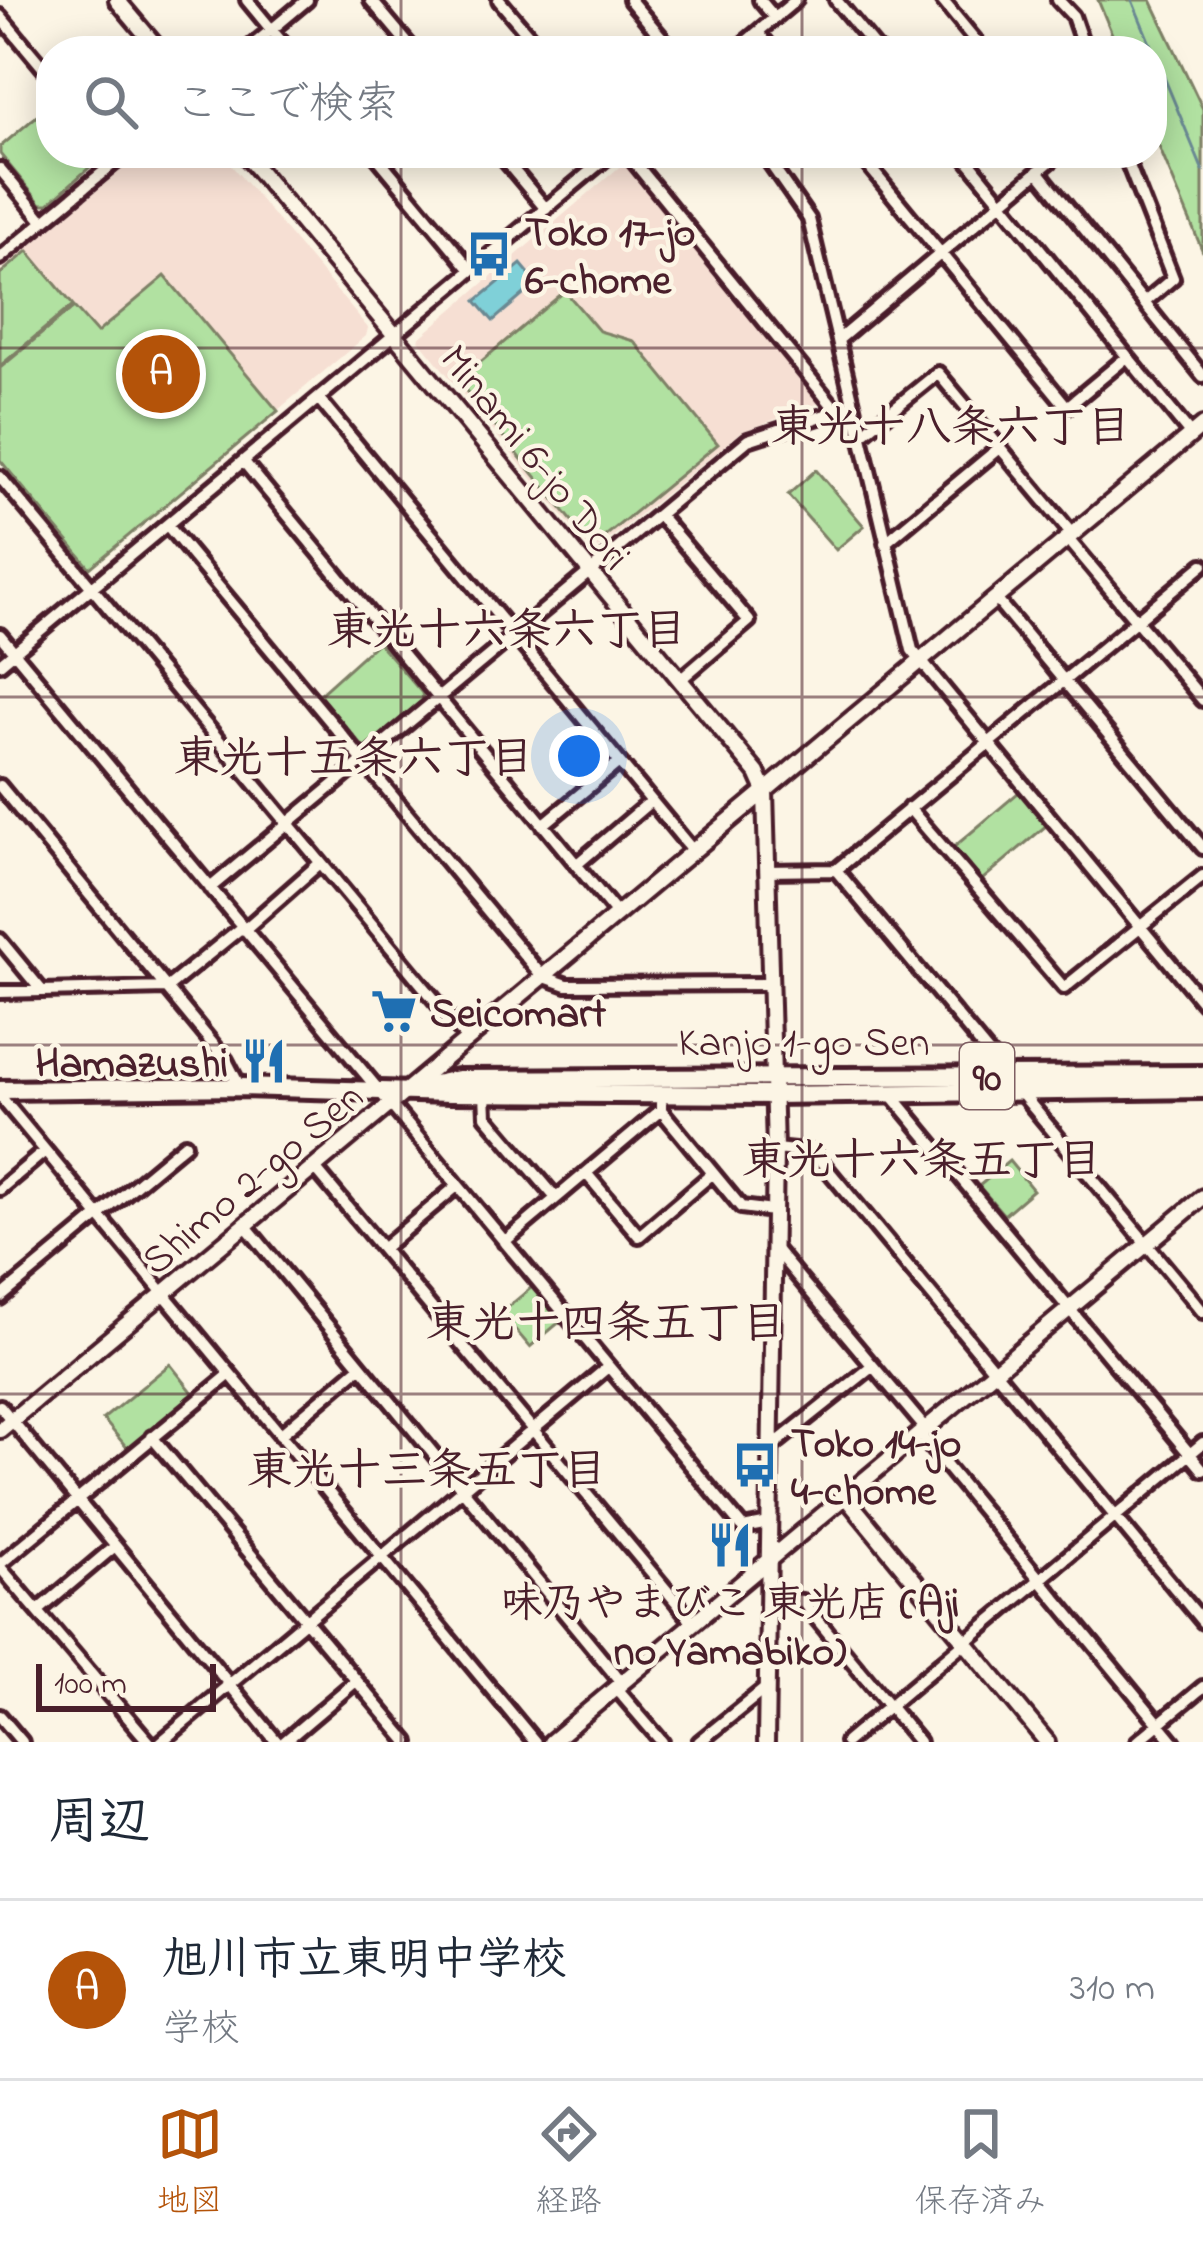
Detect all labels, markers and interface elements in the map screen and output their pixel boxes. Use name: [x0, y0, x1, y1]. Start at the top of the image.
search box: [36, 36, 1167, 168]
icon: search: [78, 69, 144, 135]
text: ここで検索: [174, 73, 399, 139]
place label: Toko 17-jo 6-chome: [525, 204, 695, 313]
bus stop icon: Toko 17-jo 6-chome: [464, 229, 514, 279]
pin: A: [122, 329, 200, 419]
street label: Minami 6-jo Dori: [423, 333, 644, 585]
district label: 東光十八条六丁目: [771, 397, 1131, 463]
district label: 東光十六条六丁目: [327, 600, 687, 666]
your location: [549, 726, 609, 786]
district label: 東光十五条六丁目: [174, 728, 534, 794]
place label: Seicomart: [430, 985, 607, 1046]
supermarket icon: Seicomart: [369, 986, 419, 1036]
street label: Kanjo 1-go Sen: [678, 1014, 930, 1075]
place label: Hamazushi: [35, 1035, 228, 1096]
restaurant icon: Hamazushi: [239, 1036, 289, 1086]
road number: 90: [960, 1043, 1014, 1109]
street label: Shimo 2-go Sen: [129, 1069, 378, 1292]
district label: 東光十六条五丁目: [742, 1130, 1102, 1196]
district label: 東光十四条五丁目: [426, 1293, 786, 1359]
place label: Toko 14-jo 4-chome: [791, 1415, 961, 1524]
district label: 東光十三条五丁目: [247, 1440, 607, 1506]
bus stop icon: Toko 14-jo 4-chome: [730, 1440, 780, 1490]
restaurant icon: 味乃やまびこ 東光店 (Aji no Yamabiko): [705, 1520, 755, 1570]
place label: 味乃やまびこ 東光店 (Aji no Yamabiko): [501, 1575, 959, 1684]
scale bar: [36, 1658, 216, 1711]
text: 100 m: [54, 1661, 127, 1709]
text: 周辺: [48, 1787, 150, 1862]
text: 旭川市立東明中学校: [162, 1929, 567, 1995]
text: A: [75, 1961, 99, 2018]
text: 310 m: [1070, 1961, 1155, 2018]
text: 学校: [162, 2002, 240, 2059]
tab: 地図: [157, 2101, 223, 2227]
tab: 経路: [536, 2101, 602, 2227]
tab: 保存済み: [915, 2101, 1047, 2227]

